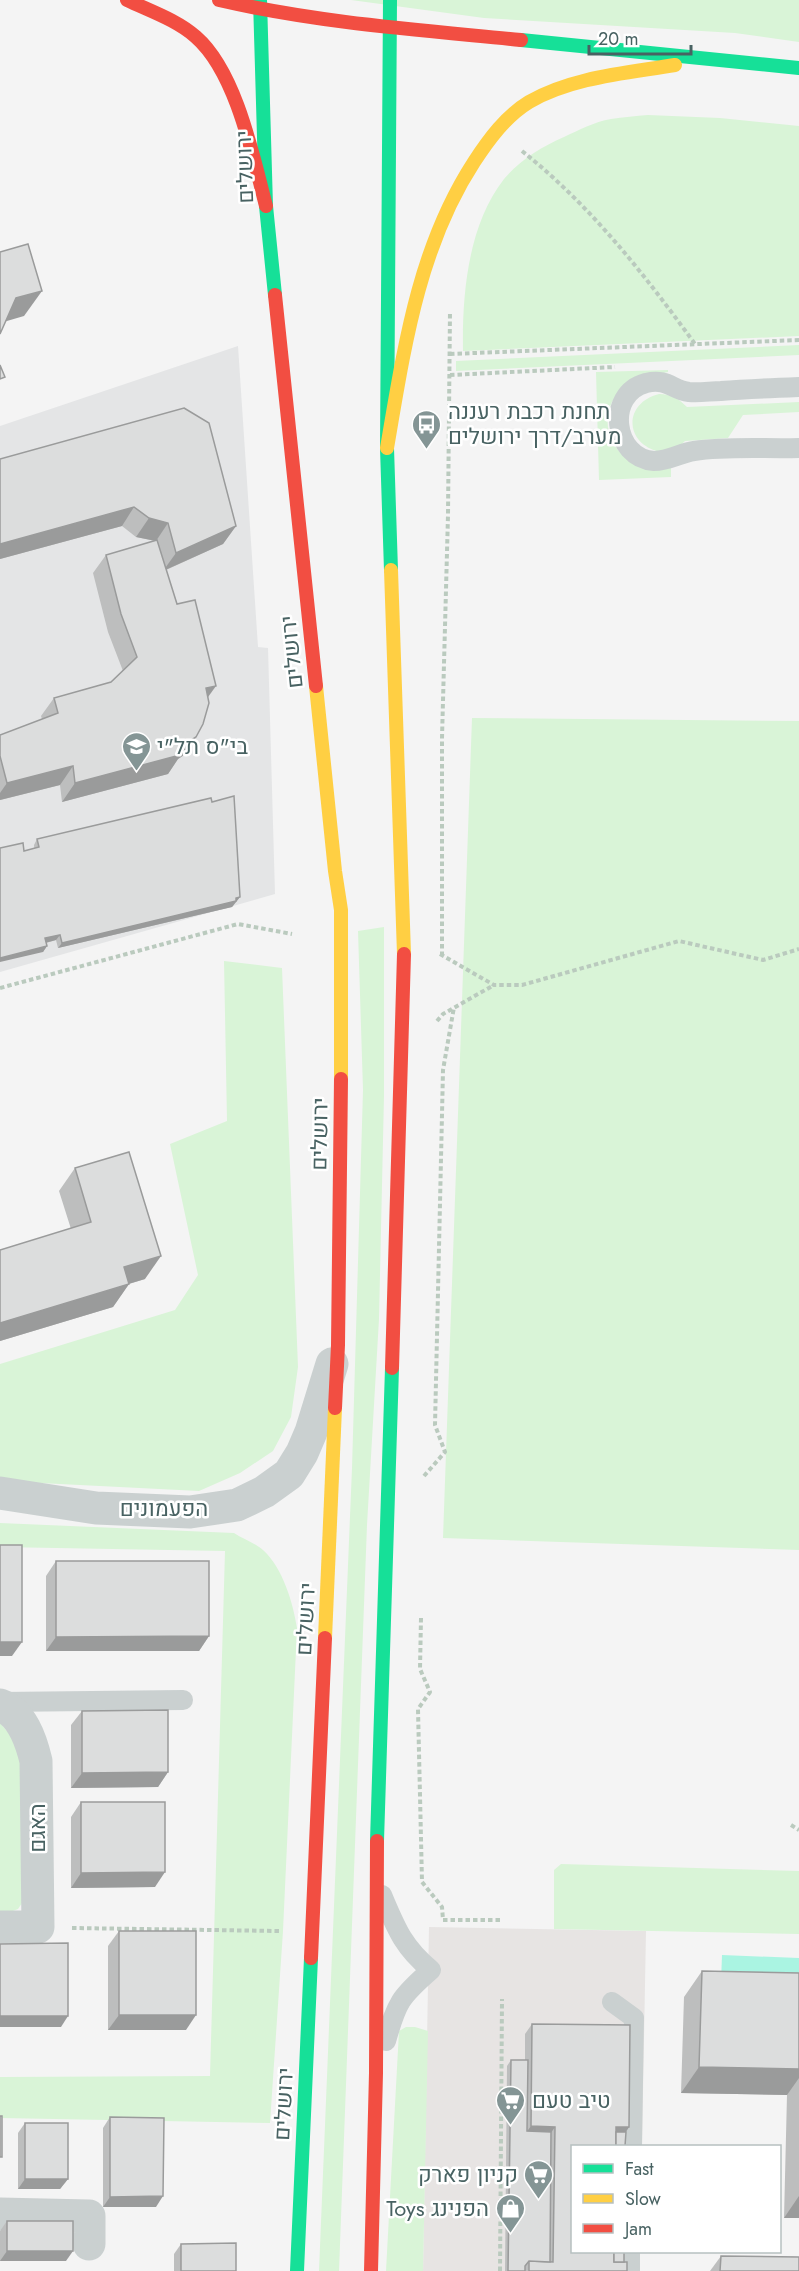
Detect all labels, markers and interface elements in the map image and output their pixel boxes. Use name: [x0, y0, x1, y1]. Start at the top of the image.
scale bar: [589, 18, 691, 56]
text: 20 m: [598, 26, 638, 52]
street label: ירושלים: [227, 130, 261, 204]
place label: תחנת רכבת רעננה מערב/דרך ירושלים: [448, 395, 621, 452]
bus stop icon: תחנת רכבת רעננה מערב/דרך ירושלים: [411, 408, 443, 450]
street label: ירושלים: [271, 614, 311, 690]
school or university icon: בי"ס תל"י: [120, 730, 152, 772]
place label: בי"ס תל"י: [157, 730, 248, 762]
street label: ירושלים: [302, 1097, 336, 1171]
street label: הפעמונים: [120, 1492, 208, 1524]
street label: ירושלים: [287, 1582, 323, 1656]
street label: האגם: [21, 1803, 53, 1853]
street label: ירושלים: [265, 2067, 301, 2141]
supermarket icon: טיב טעם: [495, 2084, 527, 2126]
place label: טיב טעם: [532, 2084, 611, 2116]
legend: [571, 2145, 781, 2253]
text: Fast: [625, 2156, 654, 2182]
place label: קניון פארק: [418, 2158, 518, 2190]
supermarket icon: קניון פארק: [523, 2158, 555, 2200]
text: Slow: [625, 2186, 662, 2212]
place label: Toys הפנינג: [386, 2192, 489, 2224]
shop icon: Toys הפנינג: [494, 2192, 526, 2234]
text: Jam: [623, 2216, 652, 2242]

